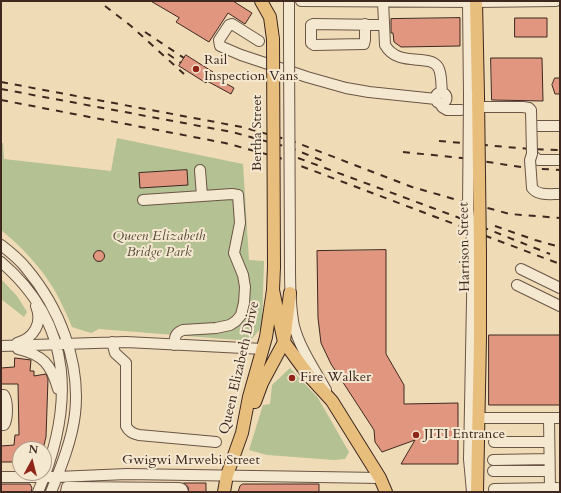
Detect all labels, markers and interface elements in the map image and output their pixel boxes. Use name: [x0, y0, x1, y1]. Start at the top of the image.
place label: Rail Inspection Vans: [204, 53, 298, 86]
marker: Rail Inspection Vans: [191, 64, 201, 74]
street label: Bertha Street: [250, 95, 266, 171]
street label: Harrison Street: [456, 202, 474, 292]
park label: Queen Elizabeth Bridge Park: [112, 229, 206, 262]
street label: Queen Elizabeth Drive: [216, 300, 264, 436]
place label: Fire Walker: [300, 370, 371, 386]
marker: Fire Walker: [287, 373, 297, 383]
place label: JITI Entrance: [424, 427, 505, 443]
marker: JITI Entrance: [411, 430, 421, 440]
north arrow: [12, 441, 52, 481]
text: N: [28, 442, 39, 458]
street label: Gwigwi Mrwebi Street: [122, 453, 260, 469]

